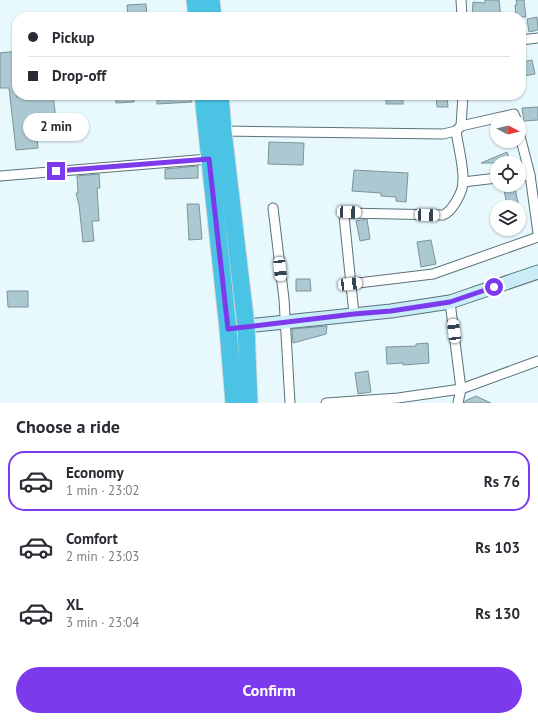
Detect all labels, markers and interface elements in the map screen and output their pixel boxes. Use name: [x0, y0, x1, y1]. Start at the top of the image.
text: Pickup: [52, 28, 95, 47]
text: Drop-off: [52, 66, 106, 85]
north arrow: [490, 112, 526, 148]
map controls: [490, 112, 526, 236]
callout: 2 min: [23, 113, 89, 141]
text: 2 min: [40, 118, 72, 135]
button: locate: [490, 156, 526, 192]
route end: [47, 162, 65, 180]
button: layers: [490, 200, 526, 236]
car: [337, 206, 361, 218]
car: [415, 209, 439, 221]
car: [273, 256, 287, 282]
car: [337, 277, 363, 291]
route start: [485, 278, 503, 296]
car: [447, 318, 461, 344]
text: Choose a ride: [16, 415, 120, 438]
icon: car: [18, 463, 54, 499]
text: Economy: [66, 463, 124, 482]
text: Rs 76: [484, 472, 520, 491]
text: 1 min · 23:02: [66, 482, 139, 499]
icon: car: [18, 529, 54, 565]
text: Comfort: [66, 529, 118, 548]
text: Rs 103: [475, 538, 520, 557]
text: 2 min · 23:03: [66, 548, 139, 565]
icon: car: [18, 595, 54, 631]
text: XL: [66, 595, 83, 614]
text: Rs 130: [475, 604, 520, 623]
text: 3 min · 23:04: [66, 614, 139, 631]
button: Confirm: [16, 667, 522, 713]

